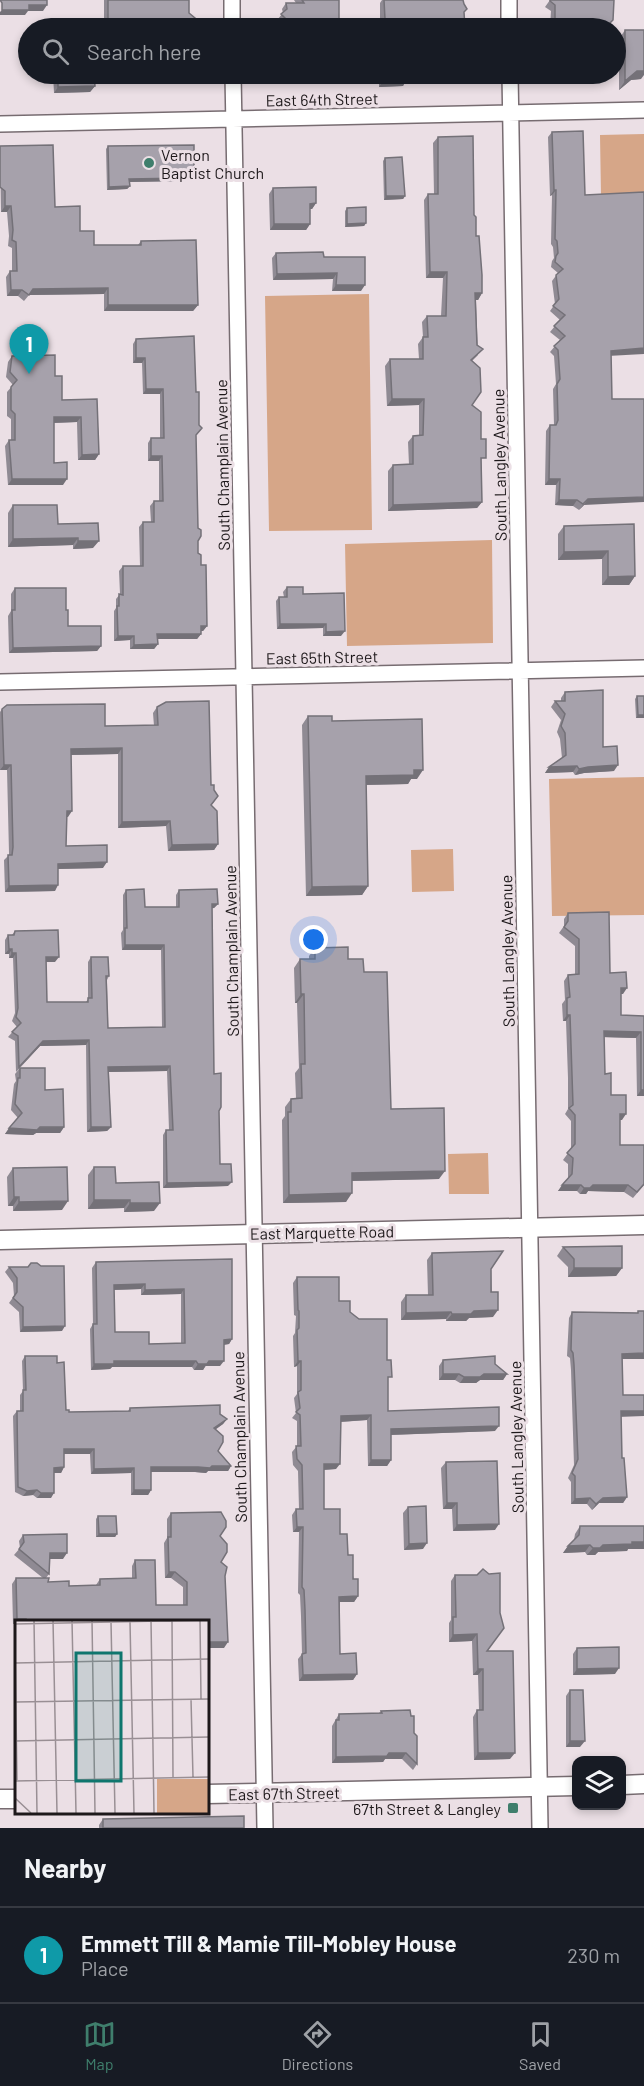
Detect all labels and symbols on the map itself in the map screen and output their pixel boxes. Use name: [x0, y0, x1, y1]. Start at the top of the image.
street label: East 64th Street: [265, 89, 379, 109]
place label: Vernon Baptist Church: [161, 145, 264, 182]
marker: Vernon Baptist Church: [142, 156, 156, 170]
pin: 1: [9, 324, 48, 374]
street label: South Champlain Avenue: [211, 379, 233, 551]
street label: South Langley Avenue: [488, 389, 510, 541]
street label: East 65th Street: [266, 647, 378, 667]
street label: South Champlain Avenue: [220, 865, 242, 1037]
street label: South Langley Avenue: [496, 875, 518, 1027]
your location: [299, 925, 328, 954]
street label: East Marquette Road: [250, 1221, 394, 1243]
street label: South Champlain Avenue: [228, 1351, 250, 1523]
street label: South Langley Avenue: [505, 1361, 527, 1513]
inset map: [15, 1620, 208, 1813]
street label: East 67th Street: [228, 1783, 340, 1803]
place label: 67th Street & Langley: [353, 1799, 502, 1818]
marker: 67th Street & Langley: [506, 1801, 520, 1815]

